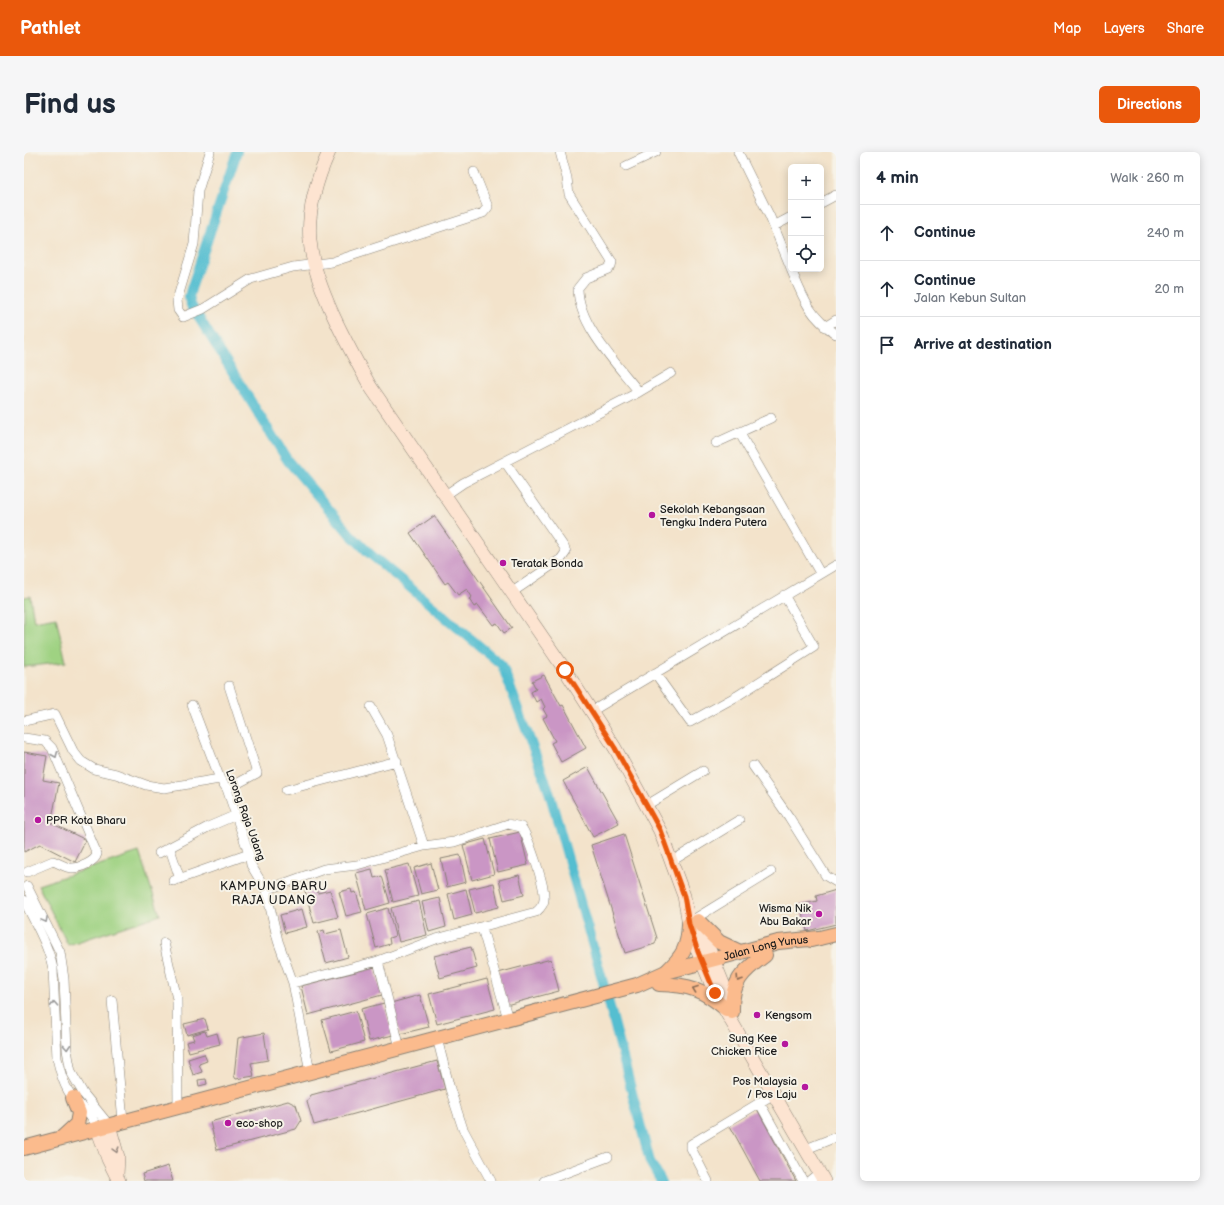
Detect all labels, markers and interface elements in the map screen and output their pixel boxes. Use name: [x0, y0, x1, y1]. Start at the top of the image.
text: Pathlet: [20, 17, 81, 40]
text: Map: [1053, 20, 1081, 37]
text: Layers: [1103, 20, 1145, 37]
text: Share: [1167, 20, 1204, 37]
button: Directions: [1099, 86, 1200, 123]
text: Find us: [24, 88, 116, 121]
map controls: [788, 164, 824, 272]
button: +: [788, 164, 824, 200]
text: 4 min: [876, 168, 919, 188]
text: Walk · 260 m: [1110, 170, 1184, 186]
button: −: [788, 200, 824, 236]
icon: ahead: [876, 222, 898, 244]
text: Continue: [914, 223, 976, 242]
text: 240 m: [1147, 225, 1184, 241]
button: locate: [788, 236, 824, 272]
text: Continue: [914, 271, 976, 290]
icon: ahead: [876, 278, 898, 300]
text: 20 m: [1154, 281, 1184, 297]
text: Jalan Kebun Sultan: [914, 290, 1026, 306]
icon: arrive: [876, 334, 898, 356]
text: Arrive at destination: [914, 335, 1052, 354]
place label: Sekolah Kebangsaan Tengku Indera Putera: [660, 503, 767, 529]
marker: Sekolah Kebangsaan Tengku Indera Putera: [647, 510, 657, 520]
place label: Teratak Bonda: [511, 557, 583, 570]
marker: Teratak Bonda: [498, 558, 508, 568]
route start: [556, 661, 574, 679]
one-way arrow: [50, 751, 58, 759]
street label: Lorong Raja Udang: [223, 767, 268, 863]
place label: PPR Kota Bharu: [46, 814, 126, 827]
marker: PPR Kota Bharu: [33, 815, 43, 825]
district label: KAMPUNG BARU RAJA UDANG: [220, 879, 328, 908]
place label: Wisma Nik Abu Bakar: [759, 902, 812, 928]
marker: Wisma Nik Abu Bakar: [814, 909, 824, 919]
one-way arrow: [40, 916, 48, 924]
street label: Jalan Long Yunus: [722, 933, 809, 963]
one-way arrow: [737, 974, 744, 981]
route end: [706, 984, 724, 1002]
one-way arrow: [692, 985, 699, 993]
one-way arrow: [50, 1001, 59, 1007]
place label: Kengsom: [765, 1009, 812, 1022]
marker: Kengsom: [752, 1010, 762, 1020]
place label: Sung Kee Chicken Rice: [711, 1032, 777, 1058]
marker: Sung Kee Chicken Rice: [780, 1039, 790, 1049]
one-way arrow: [63, 1043, 72, 1050]
place label: Pos Malaysia / Pos Laju: [732, 1075, 797, 1101]
marker: Pos Malaysia / Pos Laju: [800, 1082, 810, 1092]
place label: eco-shop: [236, 1117, 283, 1130]
marker: eco-shop: [223, 1118, 233, 1128]
one-way arrow: [111, 1146, 120, 1153]

